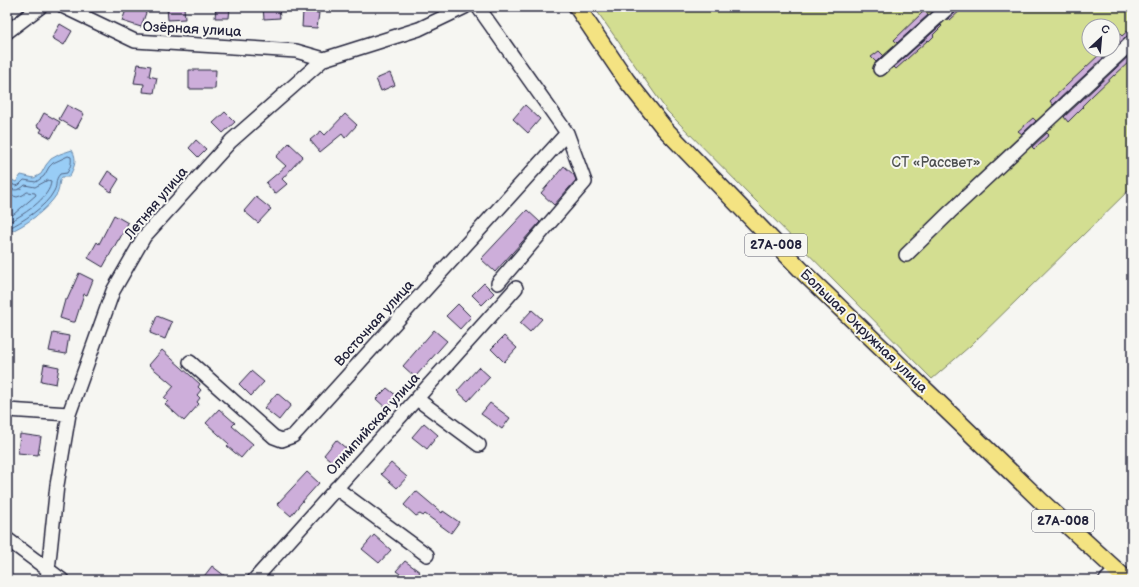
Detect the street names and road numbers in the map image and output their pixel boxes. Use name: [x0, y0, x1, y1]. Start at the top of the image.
street label: Озёрная улица: [142, 18, 243, 40]
street label: Летняя улица: [120, 163, 192, 243]
road number: 27А-008: [745, 234, 807, 256]
street label: Большая Окружная улица: [797, 266, 932, 397]
street label: Восточная улица: [331, 276, 418, 370]
street label: Олимпийская улица: [323, 369, 424, 479]
road number: 27А-008: [1032, 510, 1094, 532]

